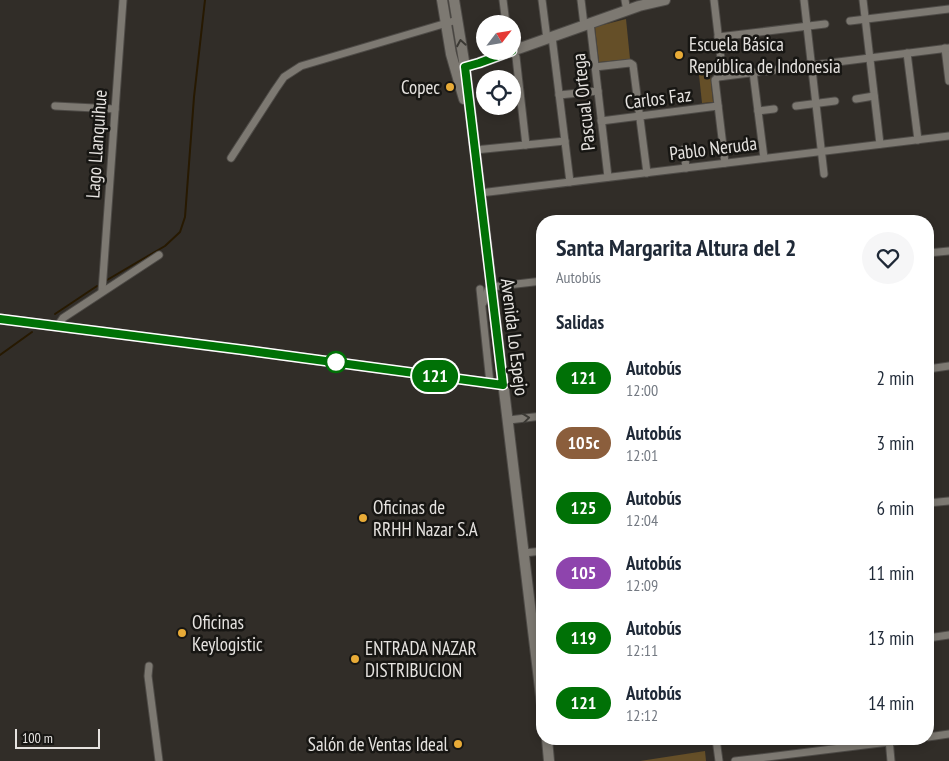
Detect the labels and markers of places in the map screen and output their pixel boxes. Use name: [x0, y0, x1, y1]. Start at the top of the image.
place label: Escuela Básica República de Indonesia: [689, 32, 841, 78]
marker: Escuela Básica República de Indonesia: [673, 49, 685, 61]
place label: Copec: [401, 75, 440, 99]
marker: Copec: [444, 81, 456, 93]
unlabelled marker: [325, 351, 347, 373]
place label: Oficinas de RRHH Nazar S.A: [373, 495, 478, 541]
marker: Oficinas de RRHH Nazar S.A: [357, 512, 369, 524]
place label: Oficinas Keylogistic: [192, 610, 263, 656]
marker: Oficinas Keylogistic: [176, 627, 188, 639]
place label: ENTRADA NAZAR DISTRIBUCION: [365, 636, 477, 682]
marker: ENTRADA NAZAR DISTRIBUCION: [349, 653, 361, 665]
place label: Salón de Ventas Ideal: [308, 732, 449, 756]
marker: Salón de Ventas Ideal: [452, 738, 464, 750]

